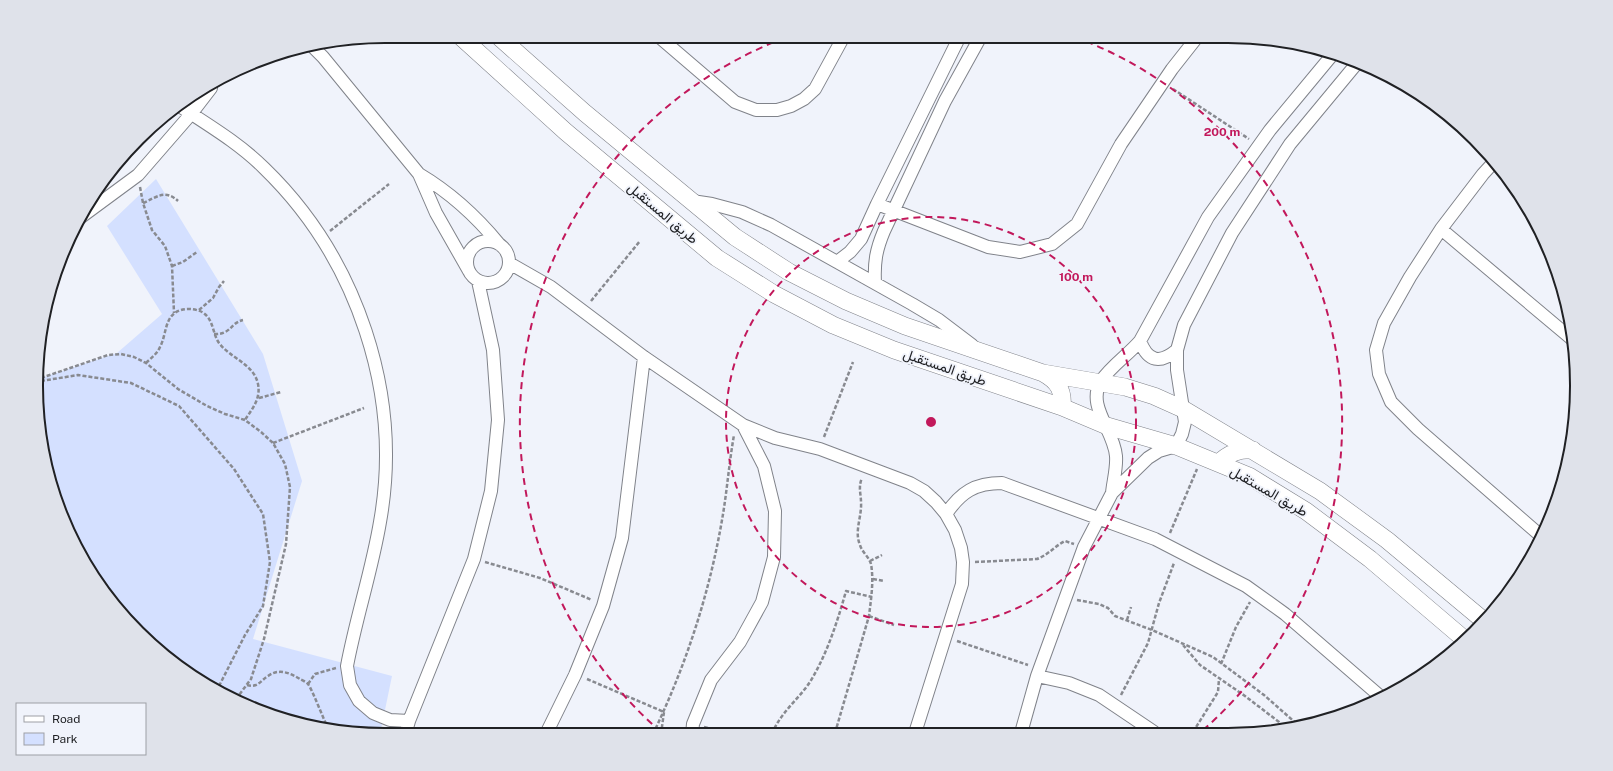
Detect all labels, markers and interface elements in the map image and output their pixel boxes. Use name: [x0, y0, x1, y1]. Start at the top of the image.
text: 200 m: [1204, 125, 1240, 139]
street label: طريق المستقبل: [624, 179, 701, 248]
text: 100 m: [1059, 270, 1093, 284]
street label: طريق المستقبل: [901, 345, 989, 390]
centre of rings: [924, 415, 938, 429]
street label: طريق المستقبل: [1227, 462, 1311, 520]
legend: [16, 703, 146, 755]
text: Road: [52, 712, 80, 726]
text: Park: [52, 732, 78, 746]

